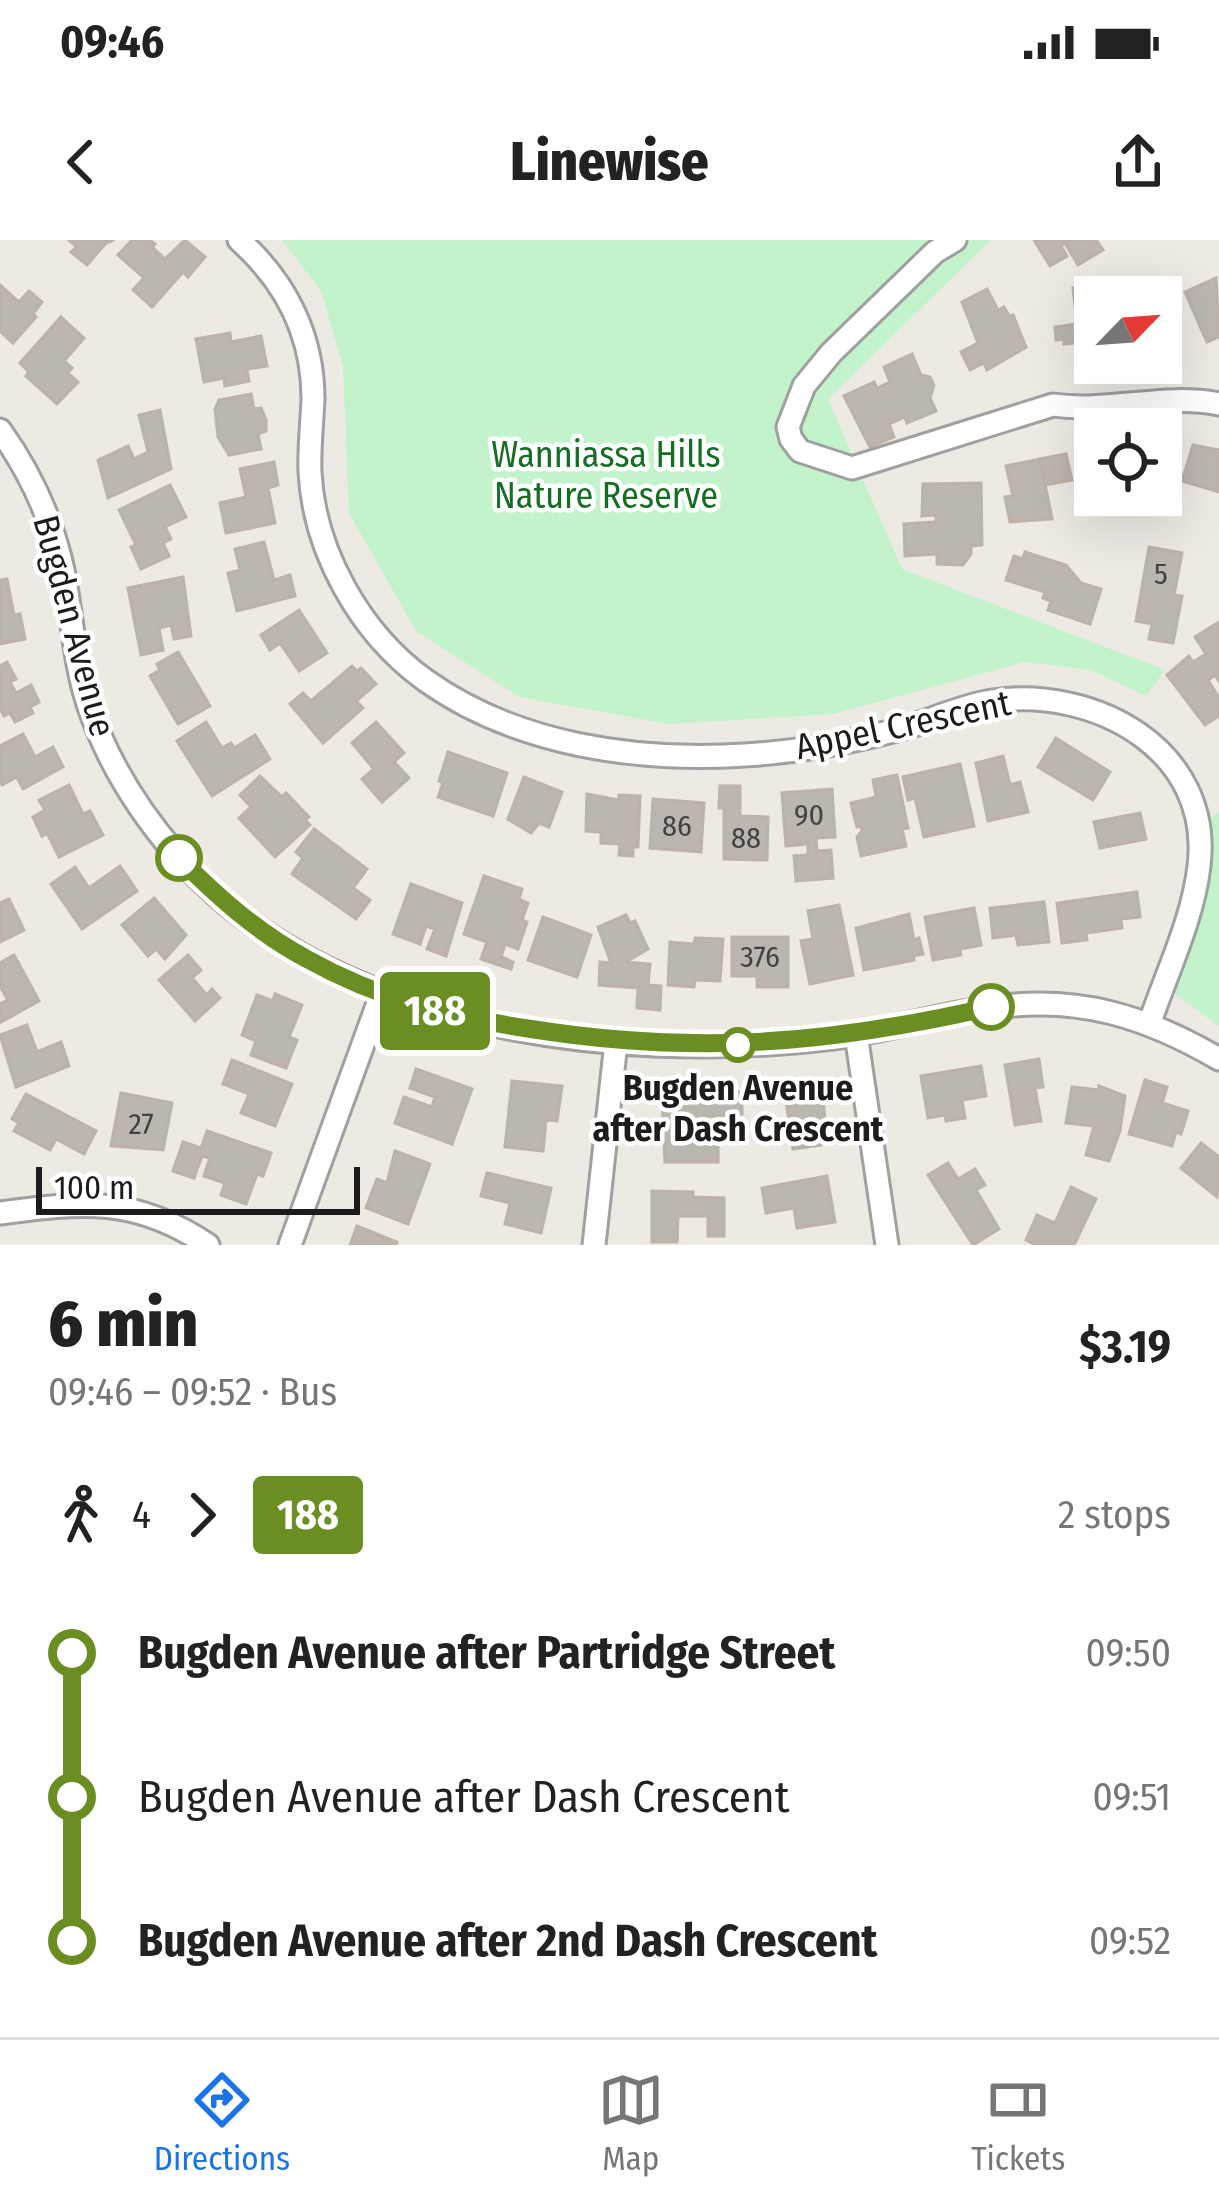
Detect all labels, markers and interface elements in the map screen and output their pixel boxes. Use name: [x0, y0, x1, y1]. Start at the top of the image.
text: 09:46: [60, 15, 164, 69]
icon: back: [48, 129, 114, 195]
icon: share: [1105, 129, 1171, 195]
text: Linewise: [510, 130, 709, 194]
north arrow: [1074, 276, 1182, 384]
map controls: [1074, 276, 1182, 516]
button: locate: [1074, 408, 1182, 516]
park label: Wanniassa Hills Nature Reserve: [491, 433, 721, 518]
street label: Bugden Avenue: [23, 510, 125, 742]
house number: 5: [1154, 556, 1168, 592]
street label: Appel Crescent: [791, 681, 1015, 769]
house number: 90: [794, 797, 824, 833]
house number: 86: [662, 808, 692, 844]
house number: 88: [731, 820, 761, 856]
unlabelled marker: [157, 836, 201, 880]
house number: 376: [740, 939, 780, 975]
line badge: 188: [366, 972, 504, 1050]
unlabelled marker: [969, 985, 1013, 1029]
text: 188: [404, 986, 466, 1036]
marker: Bugden Avenue after Dash Crescent: [722, 1029, 754, 1061]
place label: Bugden Avenue after Dash Crescent: [593, 1066, 885, 1151]
house number: 27: [128, 1106, 154, 1142]
scale bar: [36, 1161, 360, 1214]
text: 100 m: [54, 1168, 134, 1208]
text: 6 min: [48, 1284, 198, 1363]
text: $3.19: [1079, 1320, 1171, 1374]
text: 09:46 – 09:52 · Bus: [48, 1369, 337, 1415]
icon: walk: [48, 1482, 114, 1548]
icon: forward: [169, 1482, 235, 1548]
text: 188: [277, 1490, 339, 1540]
text: 4: [132, 1492, 151, 1538]
text: 2 stops: [1058, 1492, 1171, 1538]
text: Bugden Avenue after Partridge Street: [138, 1626, 835, 1680]
text: 09:50: [1085, 1630, 1171, 1676]
text: Bugden Avenue after Dash Crescent: [138, 1770, 789, 1824]
text: 09:51: [1092, 1774, 1171, 1820]
text: Bugden Avenue after 2nd Dash Crescent: [138, 1914, 877, 1968]
text: 09:52: [1089, 1918, 1171, 1964]
tab: Directions: [154, 2067, 290, 2179]
tab: Map: [598, 2067, 664, 2179]
tab: Tickets: [971, 2067, 1065, 2179]

